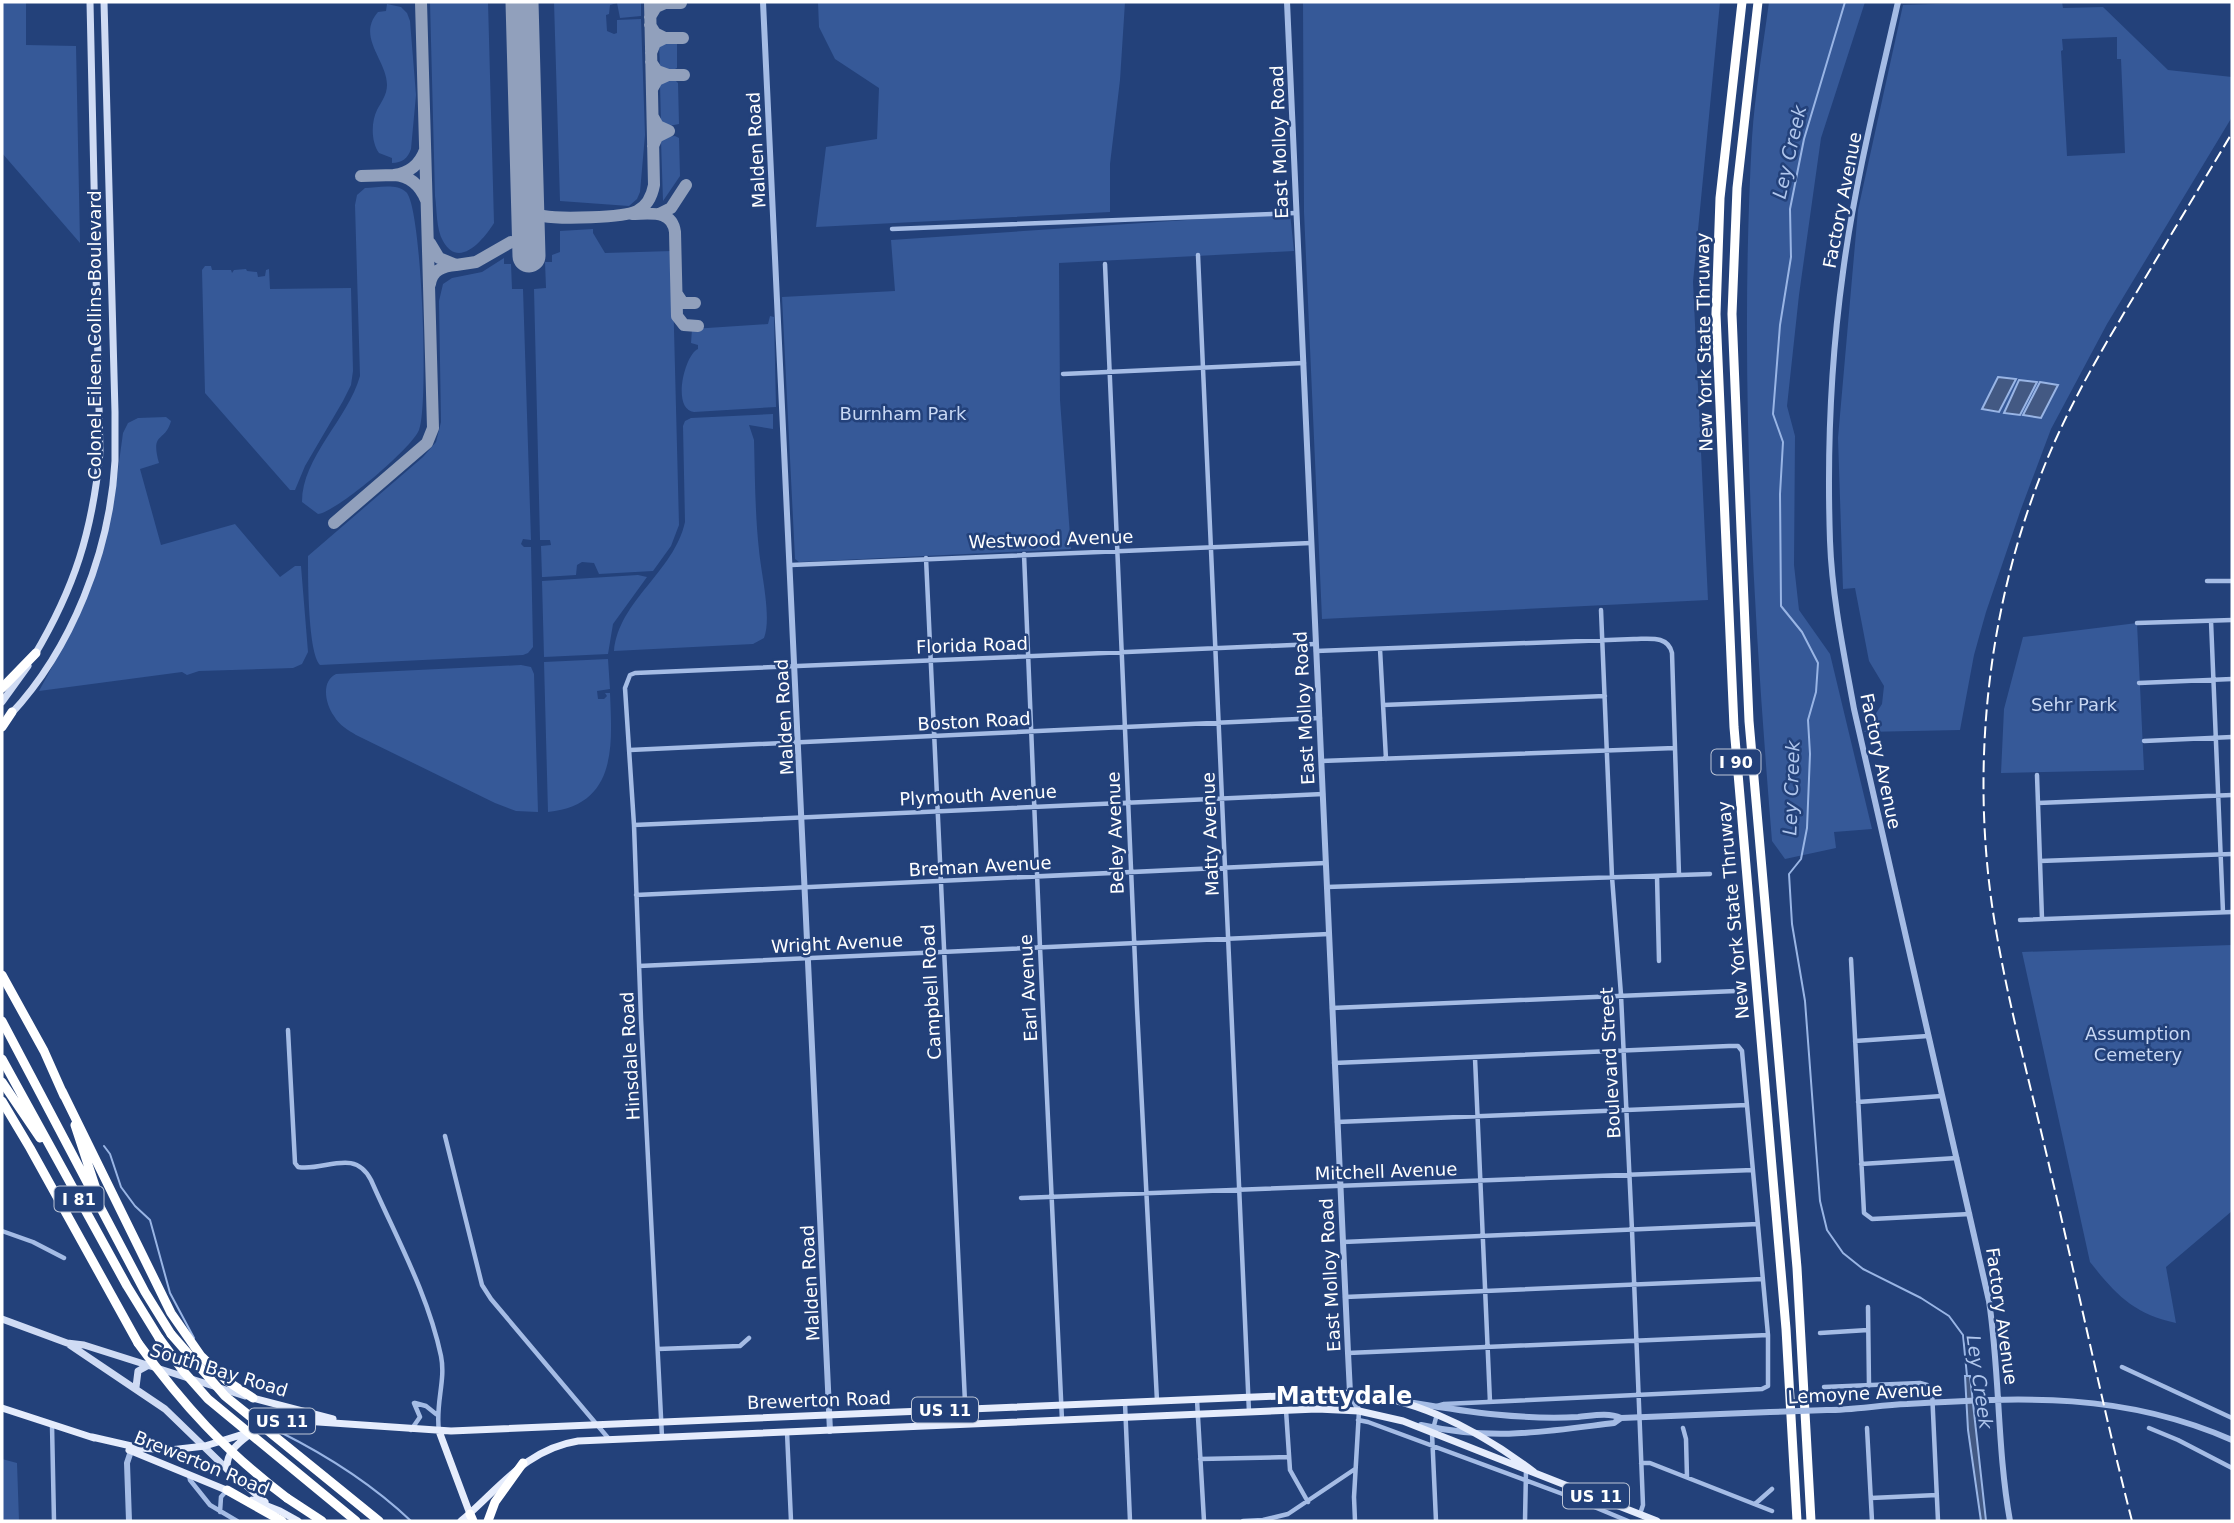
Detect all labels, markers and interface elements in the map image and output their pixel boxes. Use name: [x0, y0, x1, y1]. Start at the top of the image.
street label: East Molloy Road: [1266, 65, 1292, 219]
street label: Malden Road: [742, 91, 770, 209]
water label: Ley Creek: [1768, 102, 1811, 201]
street label: Factory Avenue: [1818, 130, 1866, 270]
street label: Colonel Eileen Collins Boulevard: [84, 190, 105, 480]
street label: New York State Thruway: [1692, 232, 1716, 452]
park label: Burnham Park: [840, 403, 967, 424]
street label: Westwood Avenue: [968, 526, 1134, 552]
street label: East Molloy Road: [1289, 631, 1319, 785]
street label: Florida Road: [916, 633, 1028, 657]
street label: Malden Road: [770, 658, 798, 776]
street label: Factory Avenue: [1856, 691, 1906, 831]
park label: Sehr Park: [2031, 694, 2118, 715]
street label: Boston Road: [917, 708, 1031, 734]
water label: Ley Creek: [1778, 739, 1804, 836]
road number: I 90: [1712, 750, 1760, 775]
street label: Beley Avenue: [1102, 771, 1128, 895]
street label: Matty Avenue: [1197, 772, 1223, 896]
street label: Plymouth Avenue: [899, 780, 1057, 810]
street label: New York State Thruway: [1713, 800, 1753, 1020]
street label: Breman Avenue: [908, 852, 1052, 880]
street label: Campbell Road: [917, 924, 945, 1060]
street label: Wright Avenue: [771, 929, 903, 957]
street label: Earl Avenue: [1015, 934, 1041, 1042]
street label: Boulevard Street: [1596, 987, 1624, 1139]
street label: Hinsdale Road: [616, 991, 644, 1121]
park label: Assumption Cemetery: [2085, 1023, 2191, 1065]
street label: Mitchell Avenue: [1314, 1158, 1458, 1184]
road number: I 81: [55, 1186, 104, 1212]
street label: East Molloy Road: [1315, 1198, 1345, 1352]
street label: Malden Road: [796, 1224, 824, 1342]
street label: Factory Avenue: [1982, 1246, 2022, 1386]
water label: Ley Creek: [1962, 1333, 1998, 1432]
street label: South Bay Road: [148, 1339, 290, 1401]
street label: Lemoyne Avenue: [1787, 1378, 1943, 1408]
district label: Mattydale: [1276, 1382, 1412, 1410]
street label: Brewerton Road: [747, 1387, 891, 1413]
road number: US 11: [912, 1398, 978, 1422]
road number: US 11: [249, 1408, 315, 1434]
street label: Brewerton Road: [131, 1426, 273, 1500]
road number: US 11: [1563, 1484, 1629, 1508]

